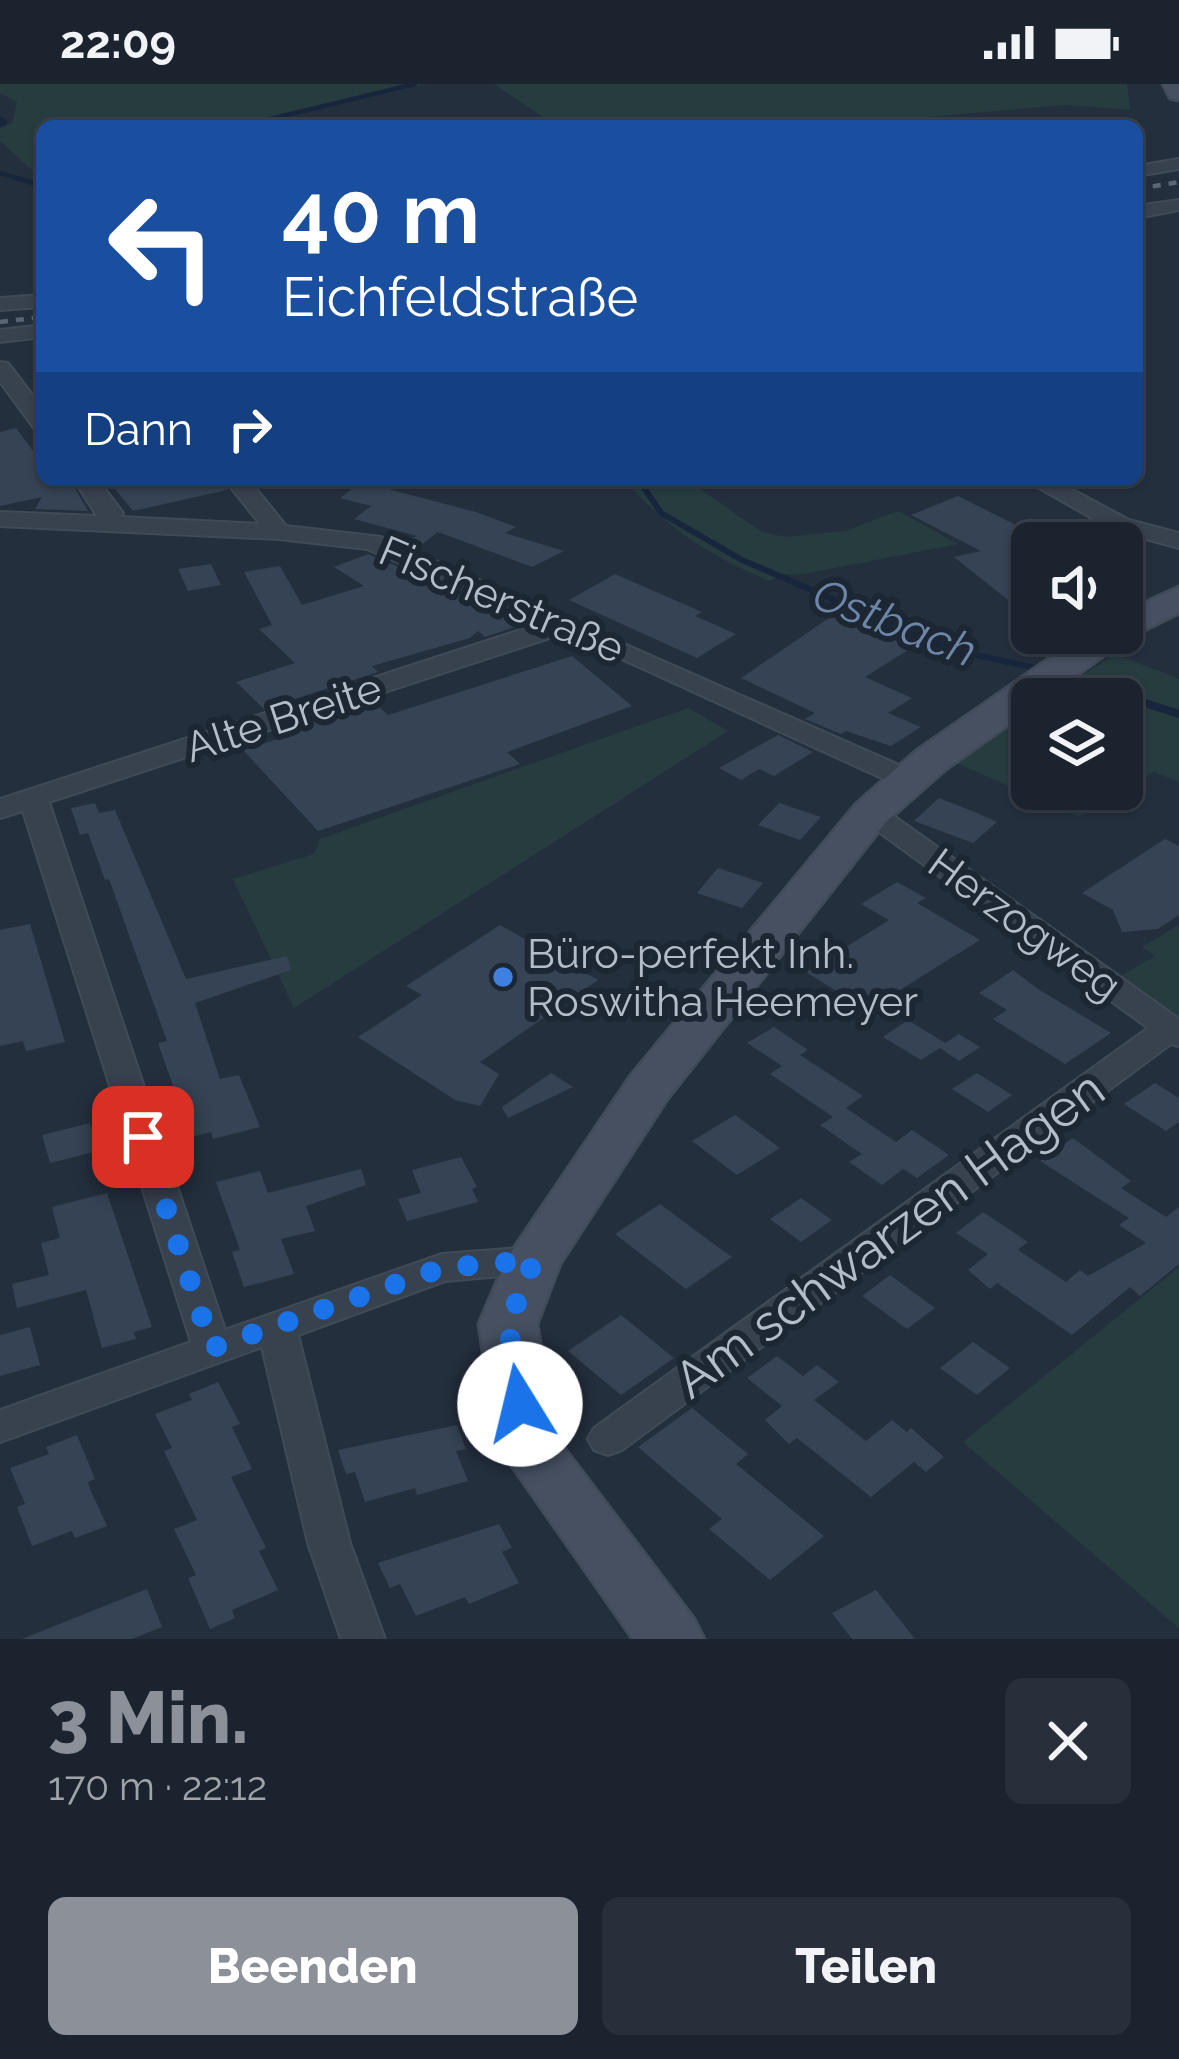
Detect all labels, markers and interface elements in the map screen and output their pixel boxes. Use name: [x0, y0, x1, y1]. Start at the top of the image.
text: 22:09: [60, 16, 176, 69]
text: 40 m: [282, 164, 480, 263]
icon: left: [84, 168, 240, 324]
text: Eichfeldstraße: [282, 265, 638, 329]
icon: right: [217, 396, 283, 462]
text: Dann: [84, 403, 193, 456]
map controls: [1011, 522, 1143, 810]
button: sound: [1011, 522, 1143, 654]
street label: Fischerstraße: [372, 526, 631, 673]
water label: Ostbach: [806, 567, 984, 678]
street label: Alte Breite: [179, 663, 387, 772]
button: layers: [1011, 678, 1143, 810]
street label: Herzogweg: [919, 838, 1130, 1010]
place label: Büro-perfekt Inh. Roswitha Heemeyer: [527, 929, 918, 1026]
marker: Büro-perfekt Inh. Roswitha Heemeyer: [490, 964, 516, 990]
street label: Am schwarzen Hagen: [663, 1058, 1115, 1410]
pin: [92, 1086, 194, 1188]
icon: arrive: [110, 1104, 176, 1170]
position arrow: [457, 1341, 583, 1467]
text: 3 Min.: [48, 1675, 248, 1760]
button: close: [1005, 1678, 1131, 1804]
text: 170 m · 22:12: [48, 1763, 267, 1809]
button: Beenden: [48, 1897, 578, 2035]
button: Teilen: [602, 1897, 1131, 2035]

